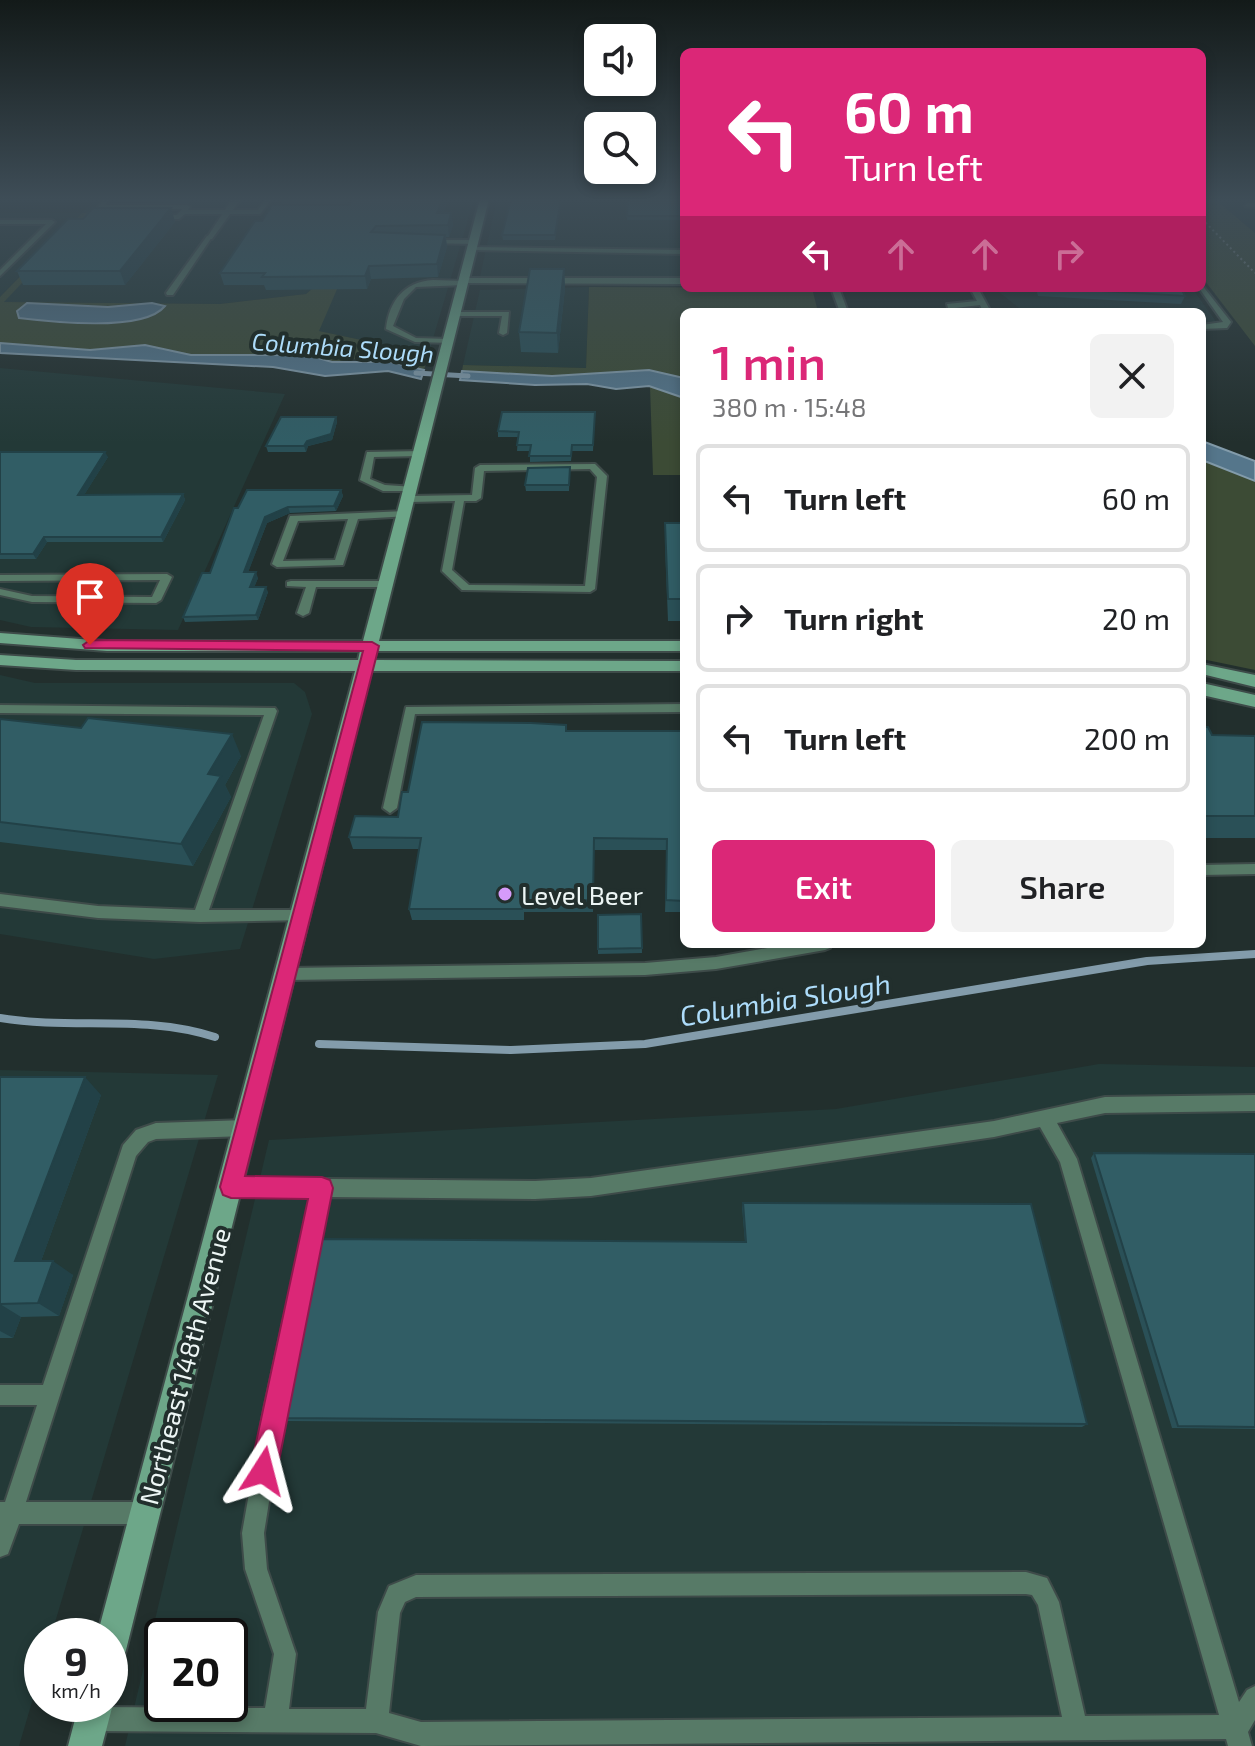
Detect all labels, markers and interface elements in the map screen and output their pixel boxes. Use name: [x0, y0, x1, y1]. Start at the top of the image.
map controls: [584, 24, 656, 184]
button: sound: [584, 24, 656, 96]
text: 60 m: [844, 77, 974, 144]
icon: left: [712, 80, 816, 184]
button: search: [584, 112, 656, 184]
text: Turn left: [844, 145, 983, 188]
icon: left: [795, 232, 839, 276]
icon: ahead: [879, 232, 923, 276]
icon: ahead: [963, 232, 1007, 276]
icon: right: [1047, 232, 1091, 276]
water label: Columbia Slough: [251, 326, 435, 368]
text: 1 min: [712, 332, 826, 390]
button: close: [1090, 334, 1174, 418]
text: 380 m · 15:48: [712, 391, 866, 422]
icon: left: [716, 476, 760, 520]
text: Turn left: [784, 480, 906, 516]
text: 60 m: [1102, 480, 1170, 516]
pin: [56, 563, 124, 645]
icon: arrive: [68, 575, 112, 619]
icon: right: [716, 596, 760, 640]
text: Turn right: [784, 600, 924, 636]
text: 20 m: [1102, 600, 1170, 636]
icon: left: [716, 716, 760, 760]
text: Turn left: [784, 720, 906, 756]
text: 200 m: [1084, 720, 1170, 756]
button: Exit: [712, 840, 935, 932]
button: Share: [951, 840, 1174, 932]
place label: Level Beer: [521, 879, 643, 910]
marker: Level Beer: [496, 885, 514, 903]
water label: Columbia Slough: [677, 966, 893, 1032]
street label: Northeast 148th Avenue: [132, 1224, 236, 1508]
position arrow: [221, 1429, 305, 1513]
speed limit sign: 20: [144, 1618, 248, 1722]
text: 9: [64, 1636, 88, 1684]
text: km/h: [51, 1678, 101, 1702]

